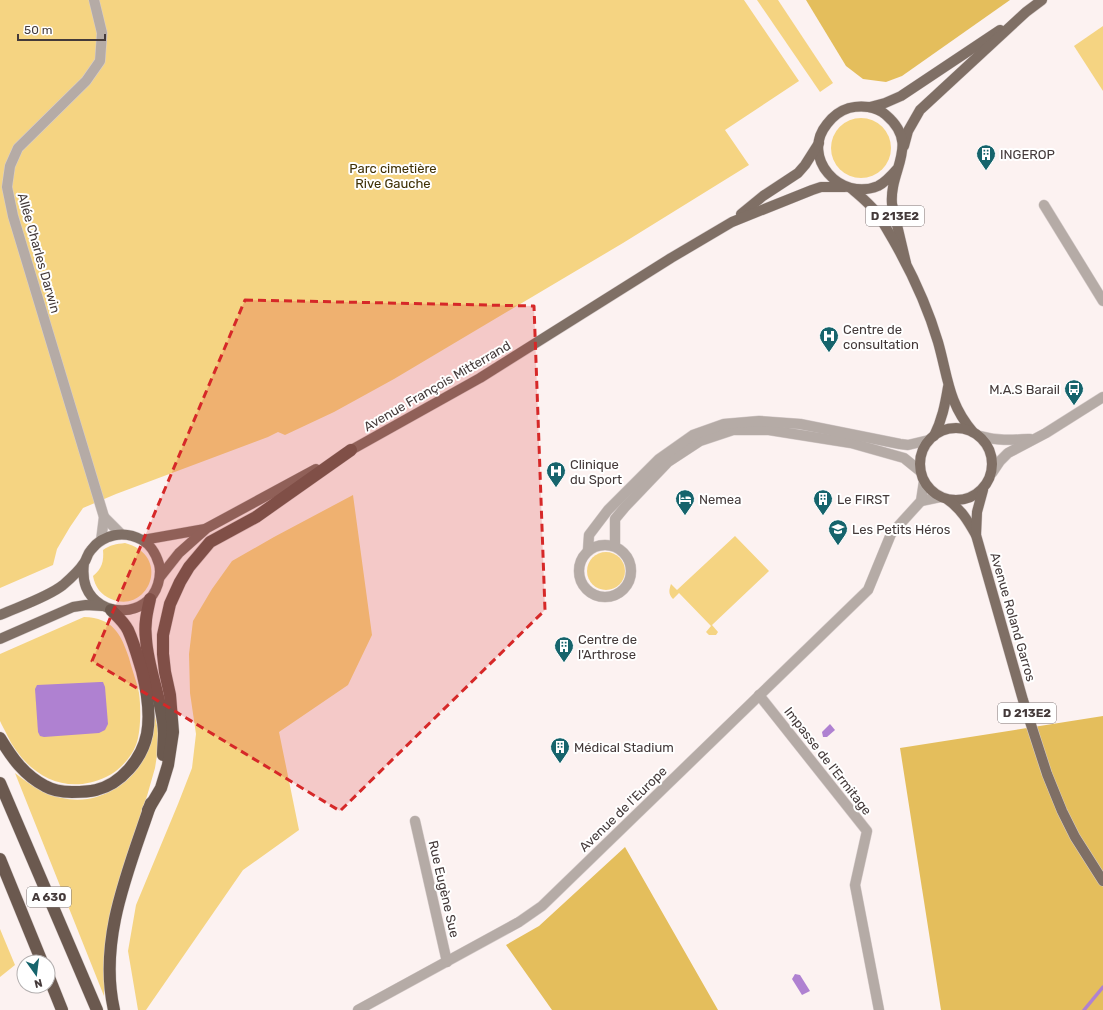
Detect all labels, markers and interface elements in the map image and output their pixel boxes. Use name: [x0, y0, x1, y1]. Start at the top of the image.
scale bar: [18, 16, 105, 42]
text: 50 m: [24, 23, 52, 37]
building icon: INGEROP: [975, 143, 997, 171]
place label: INGEROP: [1000, 147, 1055, 162]
park label: Parc cimetière Rive Gauche: [349, 161, 437, 191]
street label: Allée Charles Darwin: [15, 191, 63, 315]
road number: D 213E2: [866, 206, 924, 226]
place label: Centre de consultation: [843, 322, 919, 352]
hospital icon: Centre de consultation: [818, 325, 840, 353]
street label: Avenue François Mitterrand: [361, 338, 513, 434]
bus stop icon: M.A.S Barail: [1063, 378, 1085, 406]
place label: M.A.S Barail: [989, 382, 1060, 397]
place label: Clinique du Sport: [570, 457, 622, 487]
hospital icon: Clinique du Sport: [545, 460, 567, 488]
hotel icon: Nemea: [674, 488, 696, 516]
building icon: Le FIRST: [812, 488, 834, 516]
place label: Nemea: [699, 492, 741, 507]
place label: Le FIRST: [837, 492, 890, 507]
school or university icon: Les Petits Héros: [827, 518, 849, 546]
place label: Les Petits Héros: [852, 522, 951, 537]
street label: Avenue Roland Garros: [987, 551, 1039, 684]
place label: Centre de l'Arthrose: [578, 632, 637, 662]
building icon: Centre de l'Arthrose: [553, 635, 575, 663]
road number: D 213E2: [998, 703, 1056, 723]
street label: Impasse de l'Ermitage: [780, 704, 875, 819]
building icon: Médical Stadium: [549, 736, 571, 764]
place label: Médical Stadium: [574, 740, 674, 755]
street label: Avenue de l'Europe: [576, 763, 670, 855]
street label: Rue Eugène Sue: [425, 839, 462, 939]
road number: A 630: [27, 887, 71, 907]
north arrow: [16, 954, 56, 994]
text: N: [33, 976, 44, 991]

